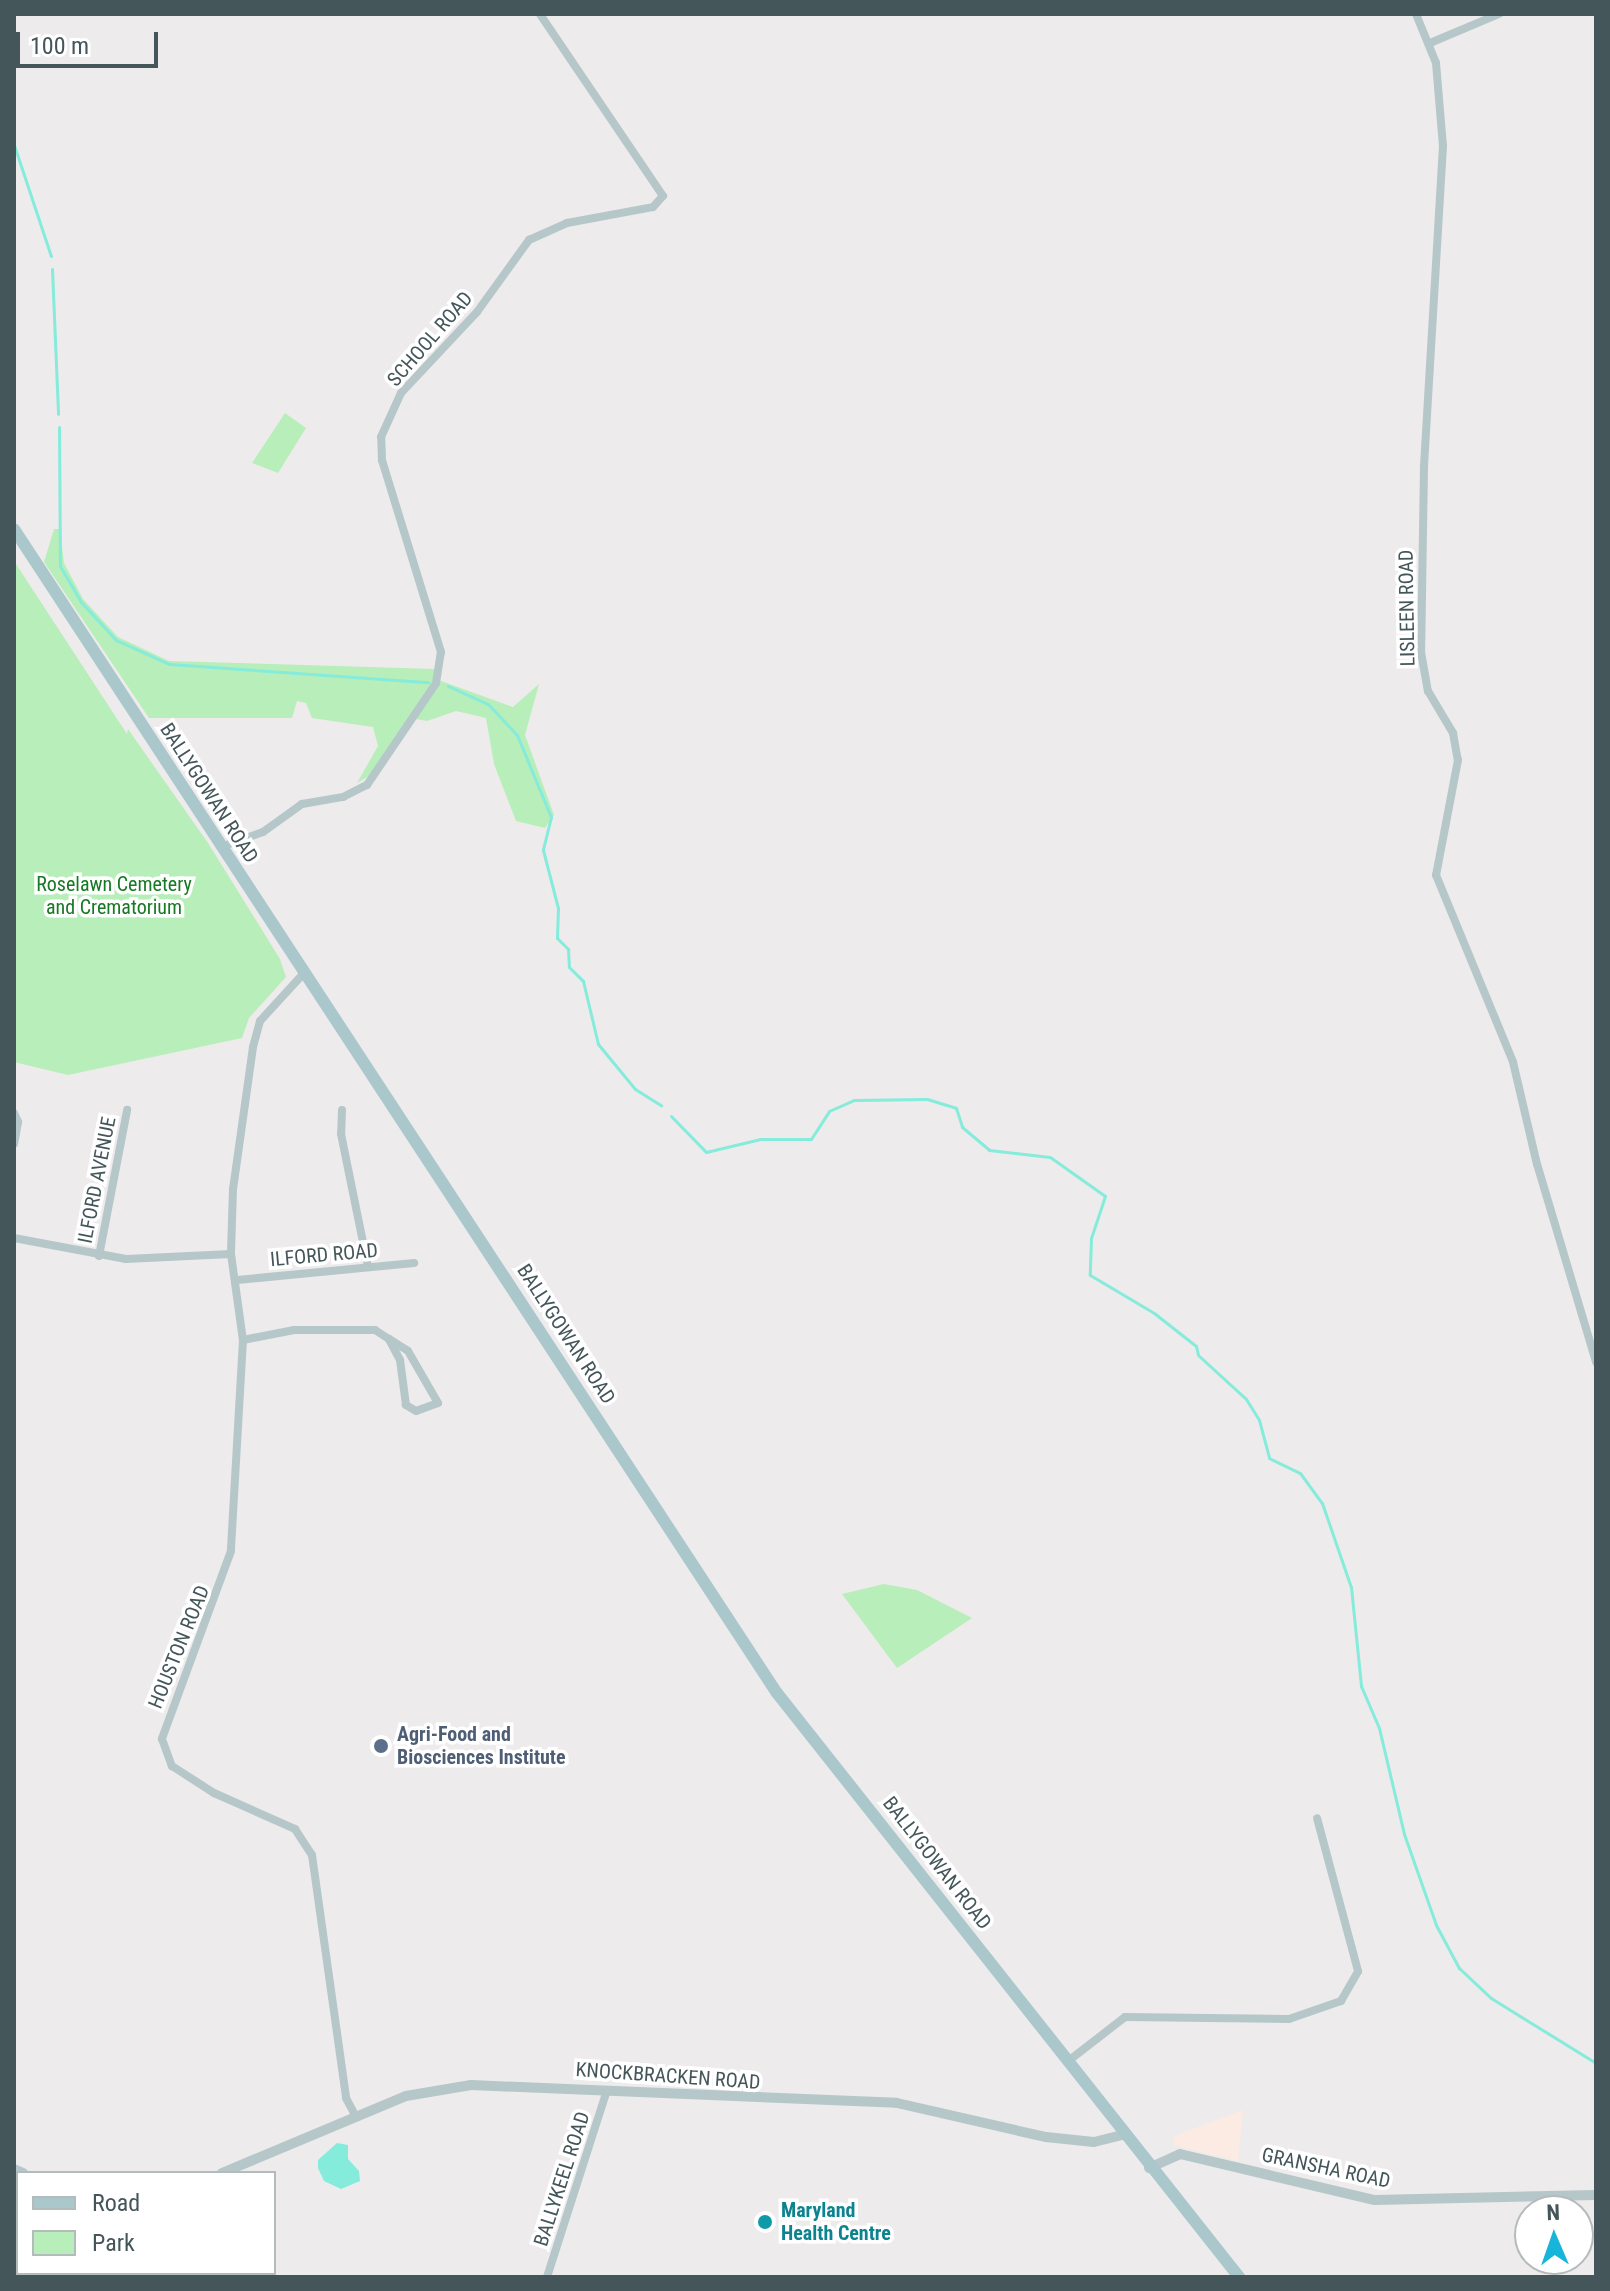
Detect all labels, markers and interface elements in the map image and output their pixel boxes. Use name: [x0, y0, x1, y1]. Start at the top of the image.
scale bar: [20, 16, 162, 66]
text: 100 m: [30, 32, 89, 60]
street label: SCHOOL ROAD: [382, 287, 478, 391]
street label: LISLEEN ROAD: [1394, 549, 1420, 667]
street label: BALLYGOWAN ROAD: [155, 719, 263, 867]
park label: Roselawn Cemetery and Crematorium: [36, 872, 192, 919]
street label: ILFORD AVENUE: [73, 1115, 121, 1245]
street label: ILFORD ROAD: [269, 1238, 379, 1272]
street label: BALLYGOWAN ROAD: [512, 1260, 620, 1408]
street label: HOUSTON ROAD: [143, 1582, 215, 1712]
place label: Agri-Food and Biosciences Institute: [397, 1722, 566, 1769]
marker: Agri-Food and Biosciences Institute: [372, 1737, 390, 1755]
street label: BALLYGOWAN ROAD: [878, 1792, 996, 1934]
street label: KNOCKBRACKEN ROAD: [575, 2058, 761, 2094]
street label: BALLYKEEL ROAD: [529, 2109, 595, 2249]
street label: GRANSHA ROAD: [1260, 2143, 1392, 2193]
legend: [16, 2171, 276, 2275]
text: Road: [92, 2189, 140, 2217]
north arrow: [1514, 2195, 1594, 2275]
place label: Maryland Health Centre: [781, 2198, 891, 2245]
text: N: [1546, 2200, 1560, 2225]
marker: Maryland Health Centre: [756, 2213, 774, 2231]
text: Park: [92, 2229, 135, 2257]

